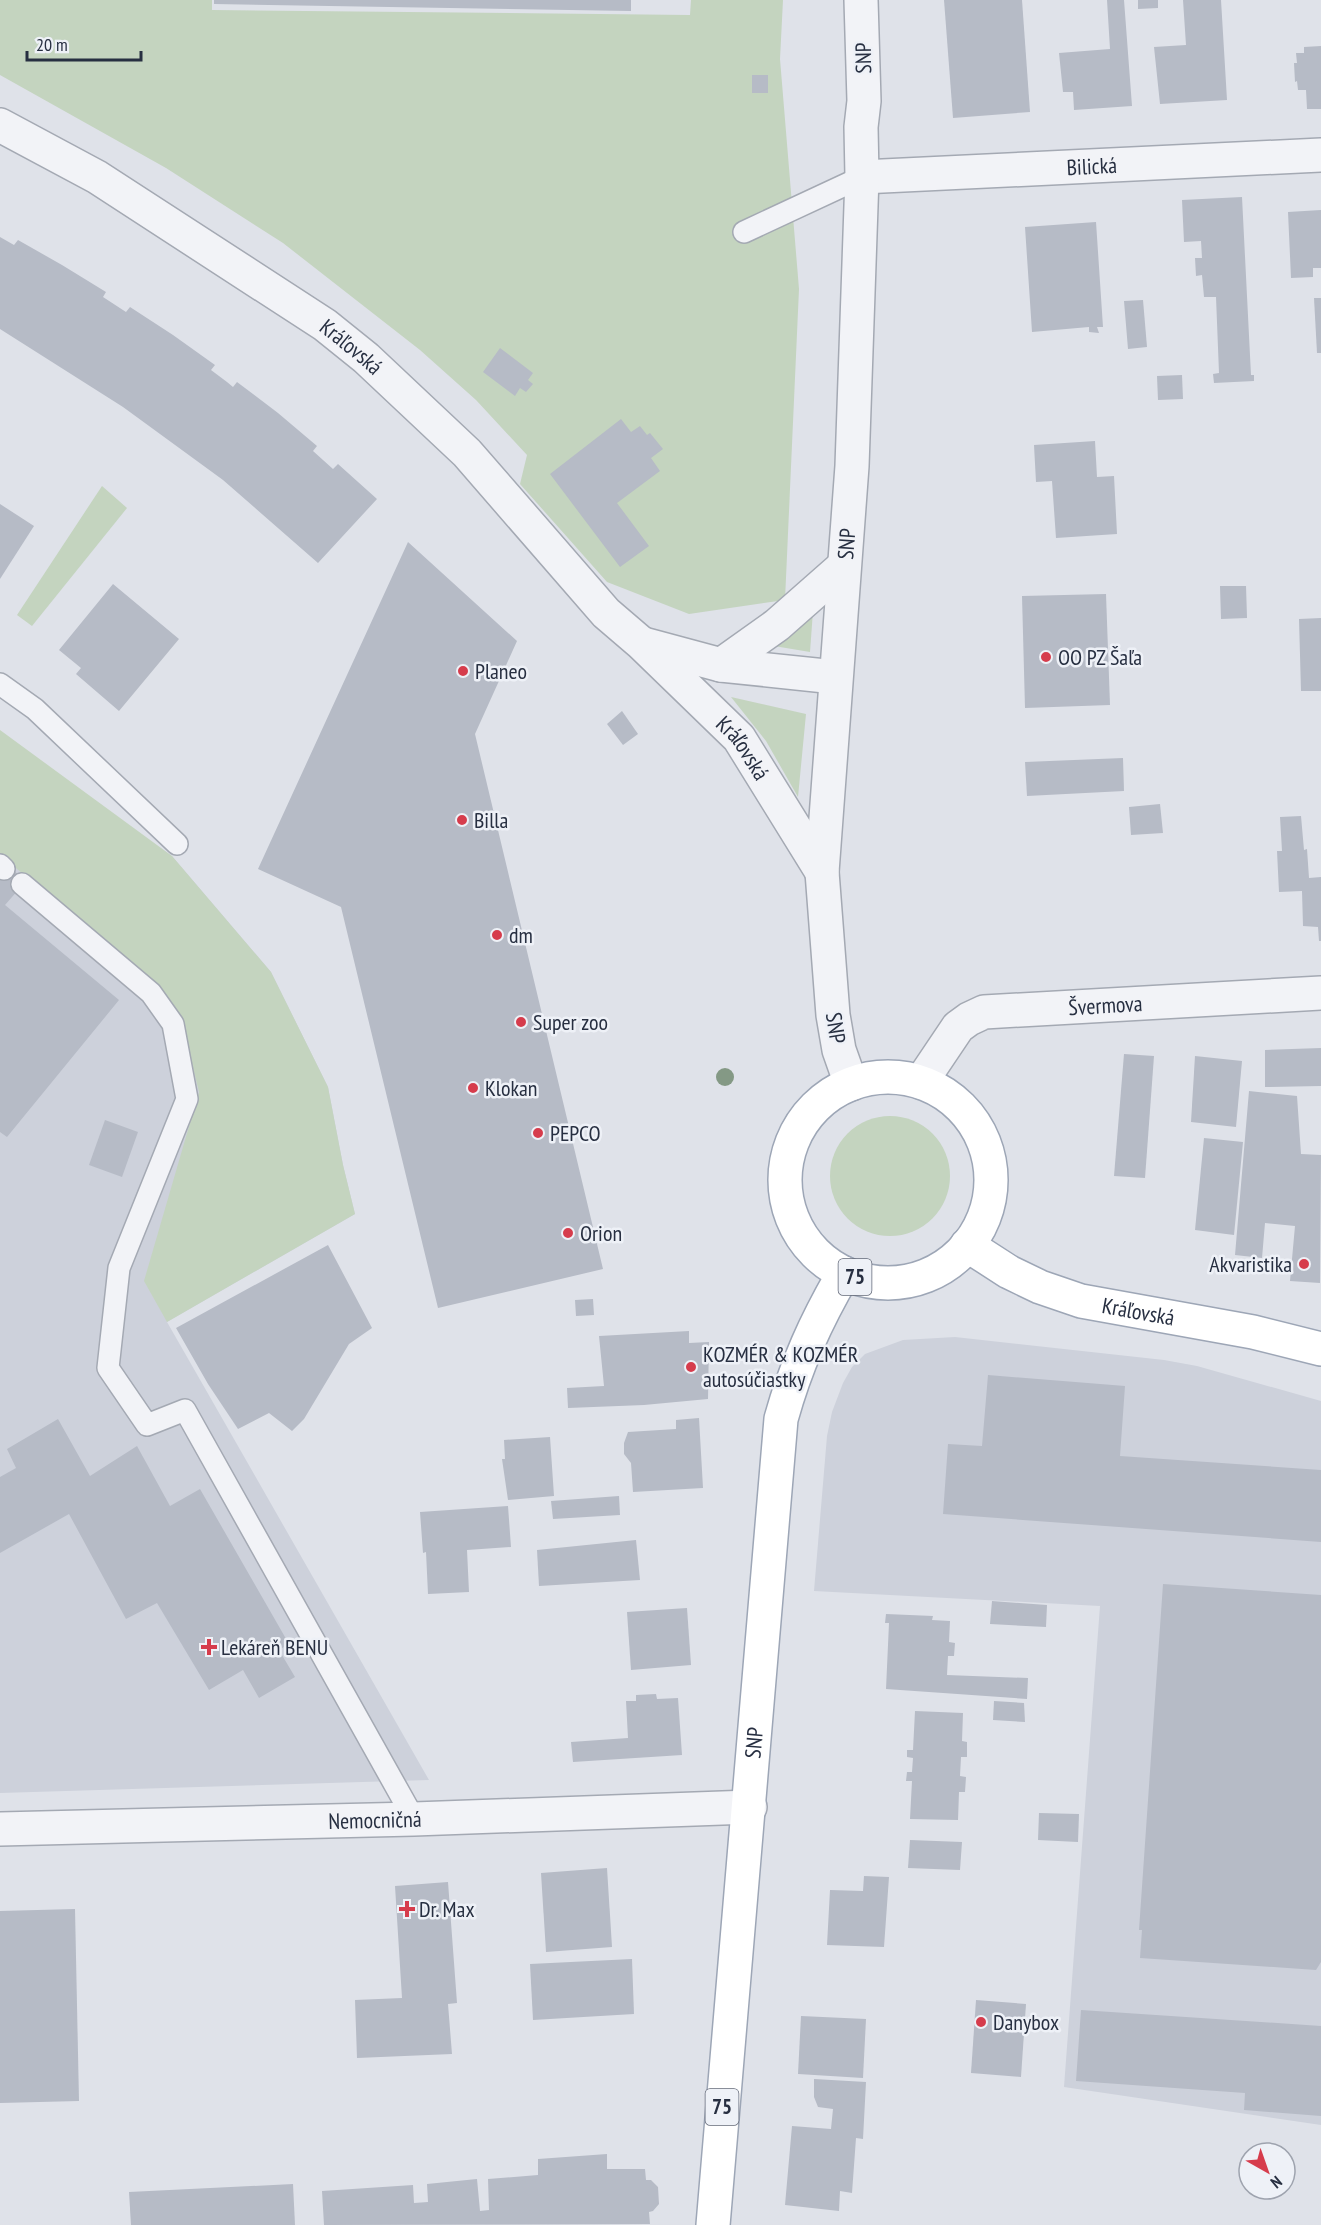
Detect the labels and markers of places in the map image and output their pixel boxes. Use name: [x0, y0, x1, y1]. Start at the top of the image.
place label: OO PZ Šaľa: [1058, 643, 1142, 671]
marker: OO PZ Šaľa: [1039, 650, 1053, 664]
place label: Planeo: [475, 657, 527, 685]
marker: Planeo: [456, 664, 470, 678]
place label: Billa: [474, 806, 508, 834]
marker: Billa: [455, 813, 469, 827]
place label: dm: [509, 921, 533, 949]
marker: dm: [490, 928, 504, 942]
place label: Super zoo: [533, 1008, 608, 1036]
marker: Super zoo: [514, 1015, 528, 1029]
place label: Klokan: [485, 1074, 537, 1102]
marker: Klokan: [466, 1081, 480, 1095]
place label: PEPCO: [550, 1119, 601, 1147]
marker: PEPCO: [531, 1126, 545, 1140]
place label: Orion: [580, 1219, 622, 1247]
marker: Orion: [561, 1226, 575, 1240]
place label: Akvaristika: [1209, 1250, 1292, 1278]
marker: Akvaristika: [1297, 1257, 1311, 1271]
place label: KOZMÉR & KOZMÉR autosúčiastky: [703, 1340, 858, 1393]
marker: KOZMÉR & KOZMÉR autosúčiastky: [684, 1360, 698, 1374]
place label: Lekáreň BENU: [221, 1633, 328, 1661]
marker: Lekáreň BENU: [202, 1640, 216, 1654]
place label: Dr. Max: [419, 1895, 474, 1923]
marker: Dr. Max: [400, 1902, 414, 1916]
place label: Danybox: [993, 2008, 1059, 2036]
marker: Danybox: [974, 2015, 988, 2029]

